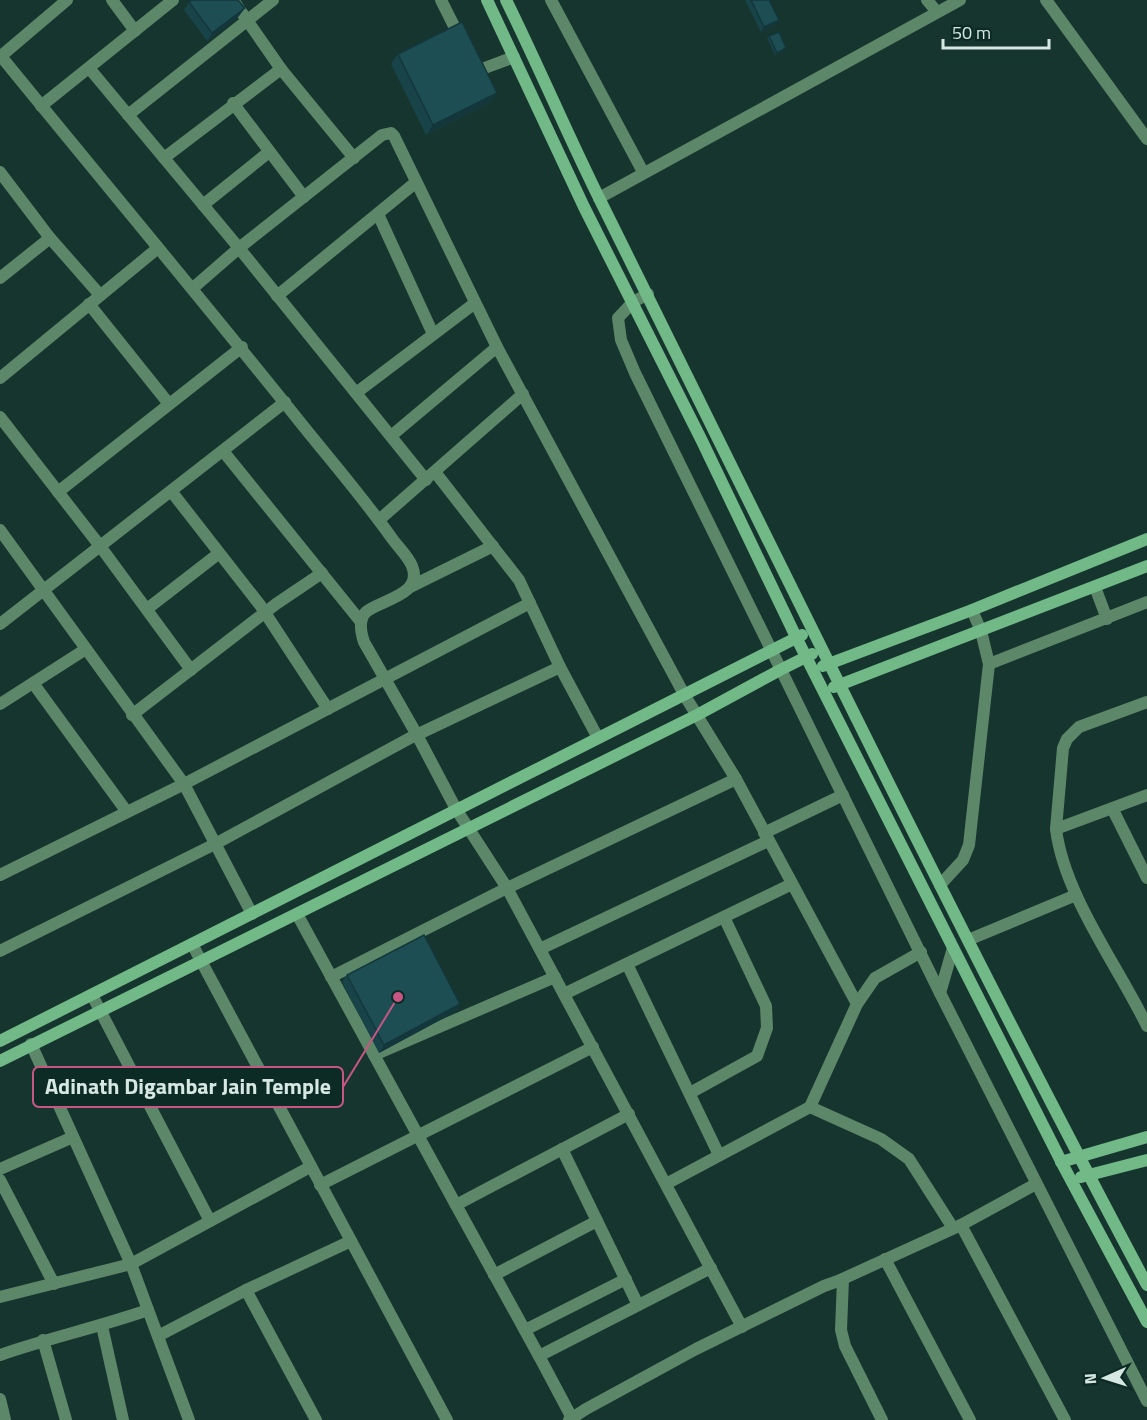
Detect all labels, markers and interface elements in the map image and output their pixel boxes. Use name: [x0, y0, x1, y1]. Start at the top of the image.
scale bar: [943, 12, 1050, 50]
text: 50 m: [952, 19, 991, 46]
callout: Adinath Digambar Jain Temple: [33, 1067, 343, 1107]
text: Adinath Digambar Jain Temple: [45, 1069, 331, 1103]
north arrow: [1075, 1348, 1135, 1408]
text: N: [1078, 1373, 1102, 1385]

